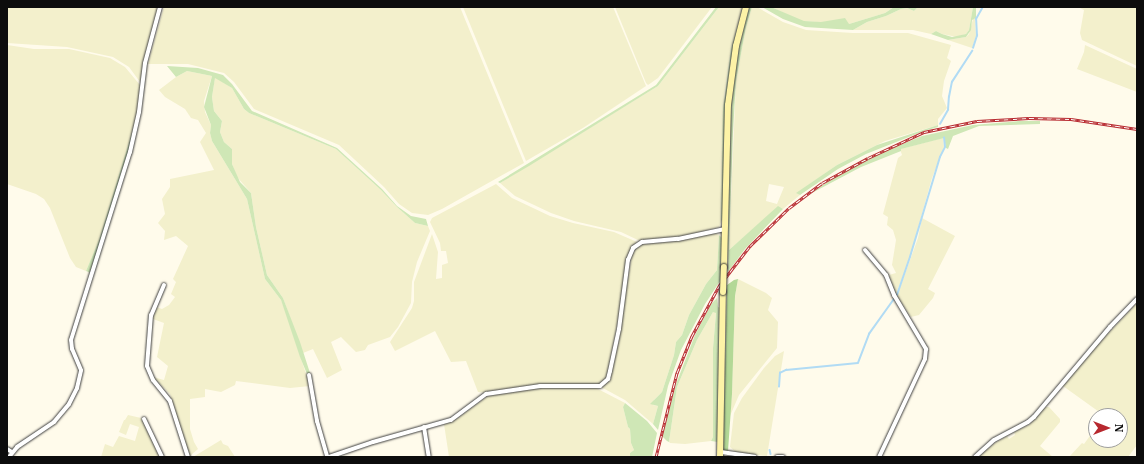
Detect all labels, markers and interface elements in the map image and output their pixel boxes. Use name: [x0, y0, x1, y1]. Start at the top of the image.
north arrow: [1088, 408, 1128, 448]
text: N: [1112, 424, 1126, 432]

